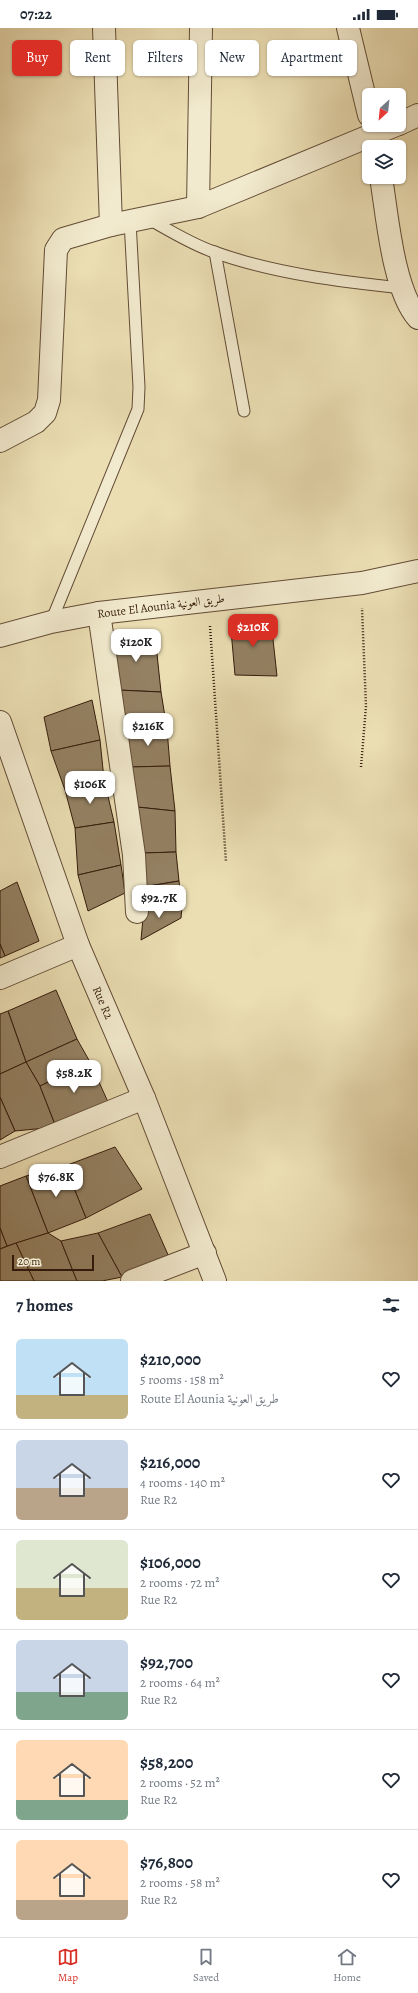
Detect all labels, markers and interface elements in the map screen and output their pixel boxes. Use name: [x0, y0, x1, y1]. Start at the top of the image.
text: 07:22: [20, 4, 52, 24]
chip: Buy: [12, 40, 62, 76]
chip: Rent: [70, 40, 125, 76]
chip: Filters: [133, 40, 197, 76]
chip: New: [205, 40, 259, 76]
chip: Apartment: [267, 40, 357, 76]
north arrow: [362, 88, 406, 132]
map controls: [362, 88, 406, 184]
button: layers: [362, 140, 406, 184]
street label: Route El Aounia طريق العونية: [96, 590, 226, 622]
pin: $210K: [225, 614, 281, 648]
text: $210K: [237, 618, 269, 635]
pin: $120K: [108, 629, 164, 663]
text: $120K: [120, 633, 152, 650]
pin: $216K: [120, 713, 176, 747]
text: $216K: [132, 717, 164, 734]
pin: $106K: [62, 771, 118, 805]
text: $106K: [74, 775, 106, 792]
pin: $92.7K: [126, 885, 192, 919]
text: $92.7K: [141, 889, 177, 906]
street label: Rue R2: [89, 984, 117, 1022]
pin: $58.2K: [41, 1060, 107, 1094]
text: $58.2K: [56, 1064, 92, 1081]
pin: $76.8K: [23, 1164, 89, 1198]
text: $76.8K: [38, 1168, 74, 1185]
scale bar: [12, 1253, 94, 1272]
text: 20 m: [18, 1254, 40, 1269]
text: 7 homes: [16, 1294, 73, 1317]
icon: filters: [380, 1294, 402, 1316]
text: $210,000: [140, 1348, 201, 1371]
icon: home: [48, 1355, 96, 1403]
icon: heart: [380, 1368, 402, 1390]
text: 5 rooms · 158 m²: [140, 1371, 224, 1388]
text: Route El Aounia طريق العونية: [140, 1390, 279, 1407]
text: $216,000: [140, 1451, 200, 1474]
icon: home: [48, 1456, 96, 1504]
icon: heart: [380, 1469, 402, 1491]
text: 4 rooms · 140 m²: [140, 1474, 225, 1491]
text: Rue R2: [140, 1491, 177, 1508]
text: $106,000: [140, 1551, 201, 1574]
icon: home: [48, 1556, 96, 1604]
icon: heart: [380, 1569, 402, 1591]
text: 2 rooms · 72 m²: [140, 1574, 220, 1591]
text: Rue R2: [140, 1591, 177, 1608]
text: $92,700: [140, 1651, 193, 1674]
icon: home: [48, 1656, 96, 1704]
icon: heart: [380, 1669, 402, 1691]
text: 2 rooms · 64 m²: [140, 1674, 220, 1691]
text: Rue R2: [140, 1691, 177, 1708]
text: $58,200: [140, 1751, 193, 1774]
icon: home: [48, 1756, 96, 1804]
icon: heart: [380, 1769, 402, 1791]
text: 2 rooms · 52 m²: [140, 1774, 220, 1791]
text: Rue R2: [140, 1791, 177, 1808]
text: $76,800: [140, 1851, 193, 1874]
icon: home: [48, 1856, 96, 1904]
icon: heart: [380, 1869, 402, 1891]
text: 2 rooms · 58 m²: [140, 1874, 220, 1891]
text: Rue R2: [140, 1891, 177, 1908]
tab: Map: [57, 1946, 79, 1985]
tab: Saved: [193, 1946, 219, 1985]
tab: Home: [333, 1946, 361, 1985]

